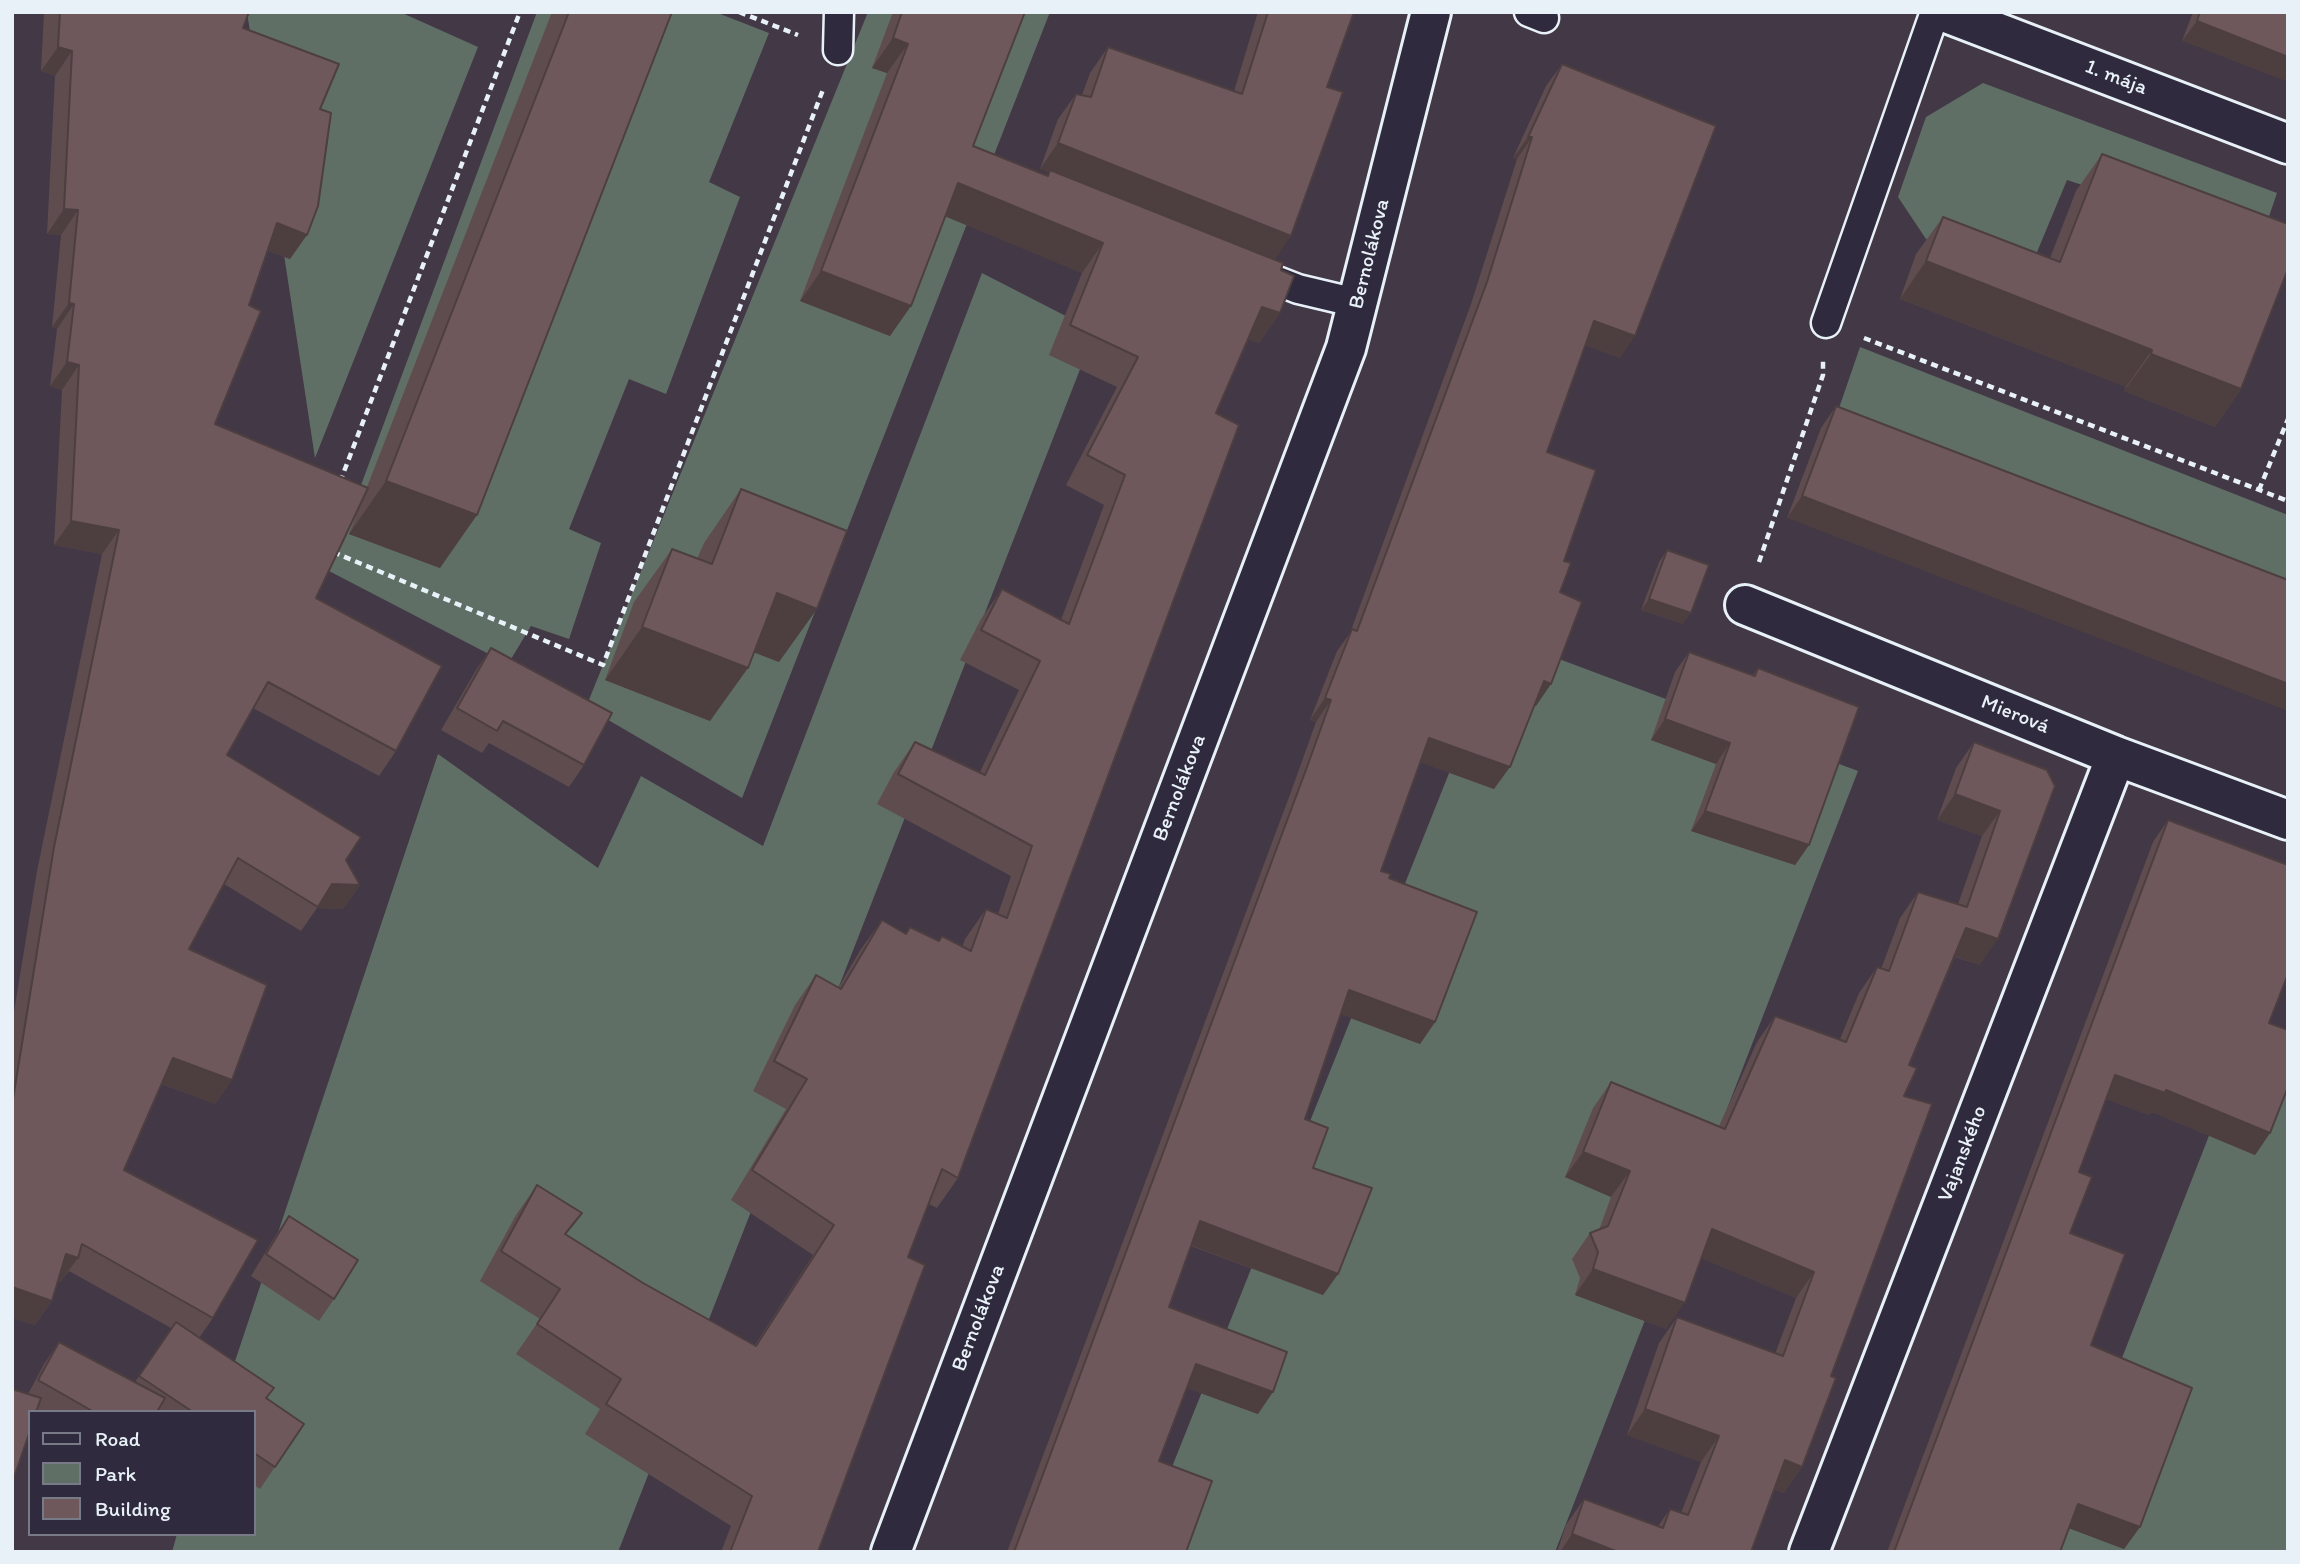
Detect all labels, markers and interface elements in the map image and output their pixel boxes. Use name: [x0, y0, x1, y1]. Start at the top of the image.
street label: 1. mája: [2081, 55, 2151, 101]
street label: Bernolákova: [1344, 196, 1396, 312]
street label: Mierová: [1977, 690, 2053, 740]
street label: Bernolákova: [1148, 731, 1212, 845]
street label: Vajanského: [1933, 1102, 1993, 1206]
street label: Bernolákova: [947, 1261, 1011, 1375]
legend: [28, 1410, 256, 1536]
text: Road: [95, 1426, 140, 1451]
text: Park: [95, 1461, 136, 1486]
text: Building: [95, 1496, 171, 1521]

